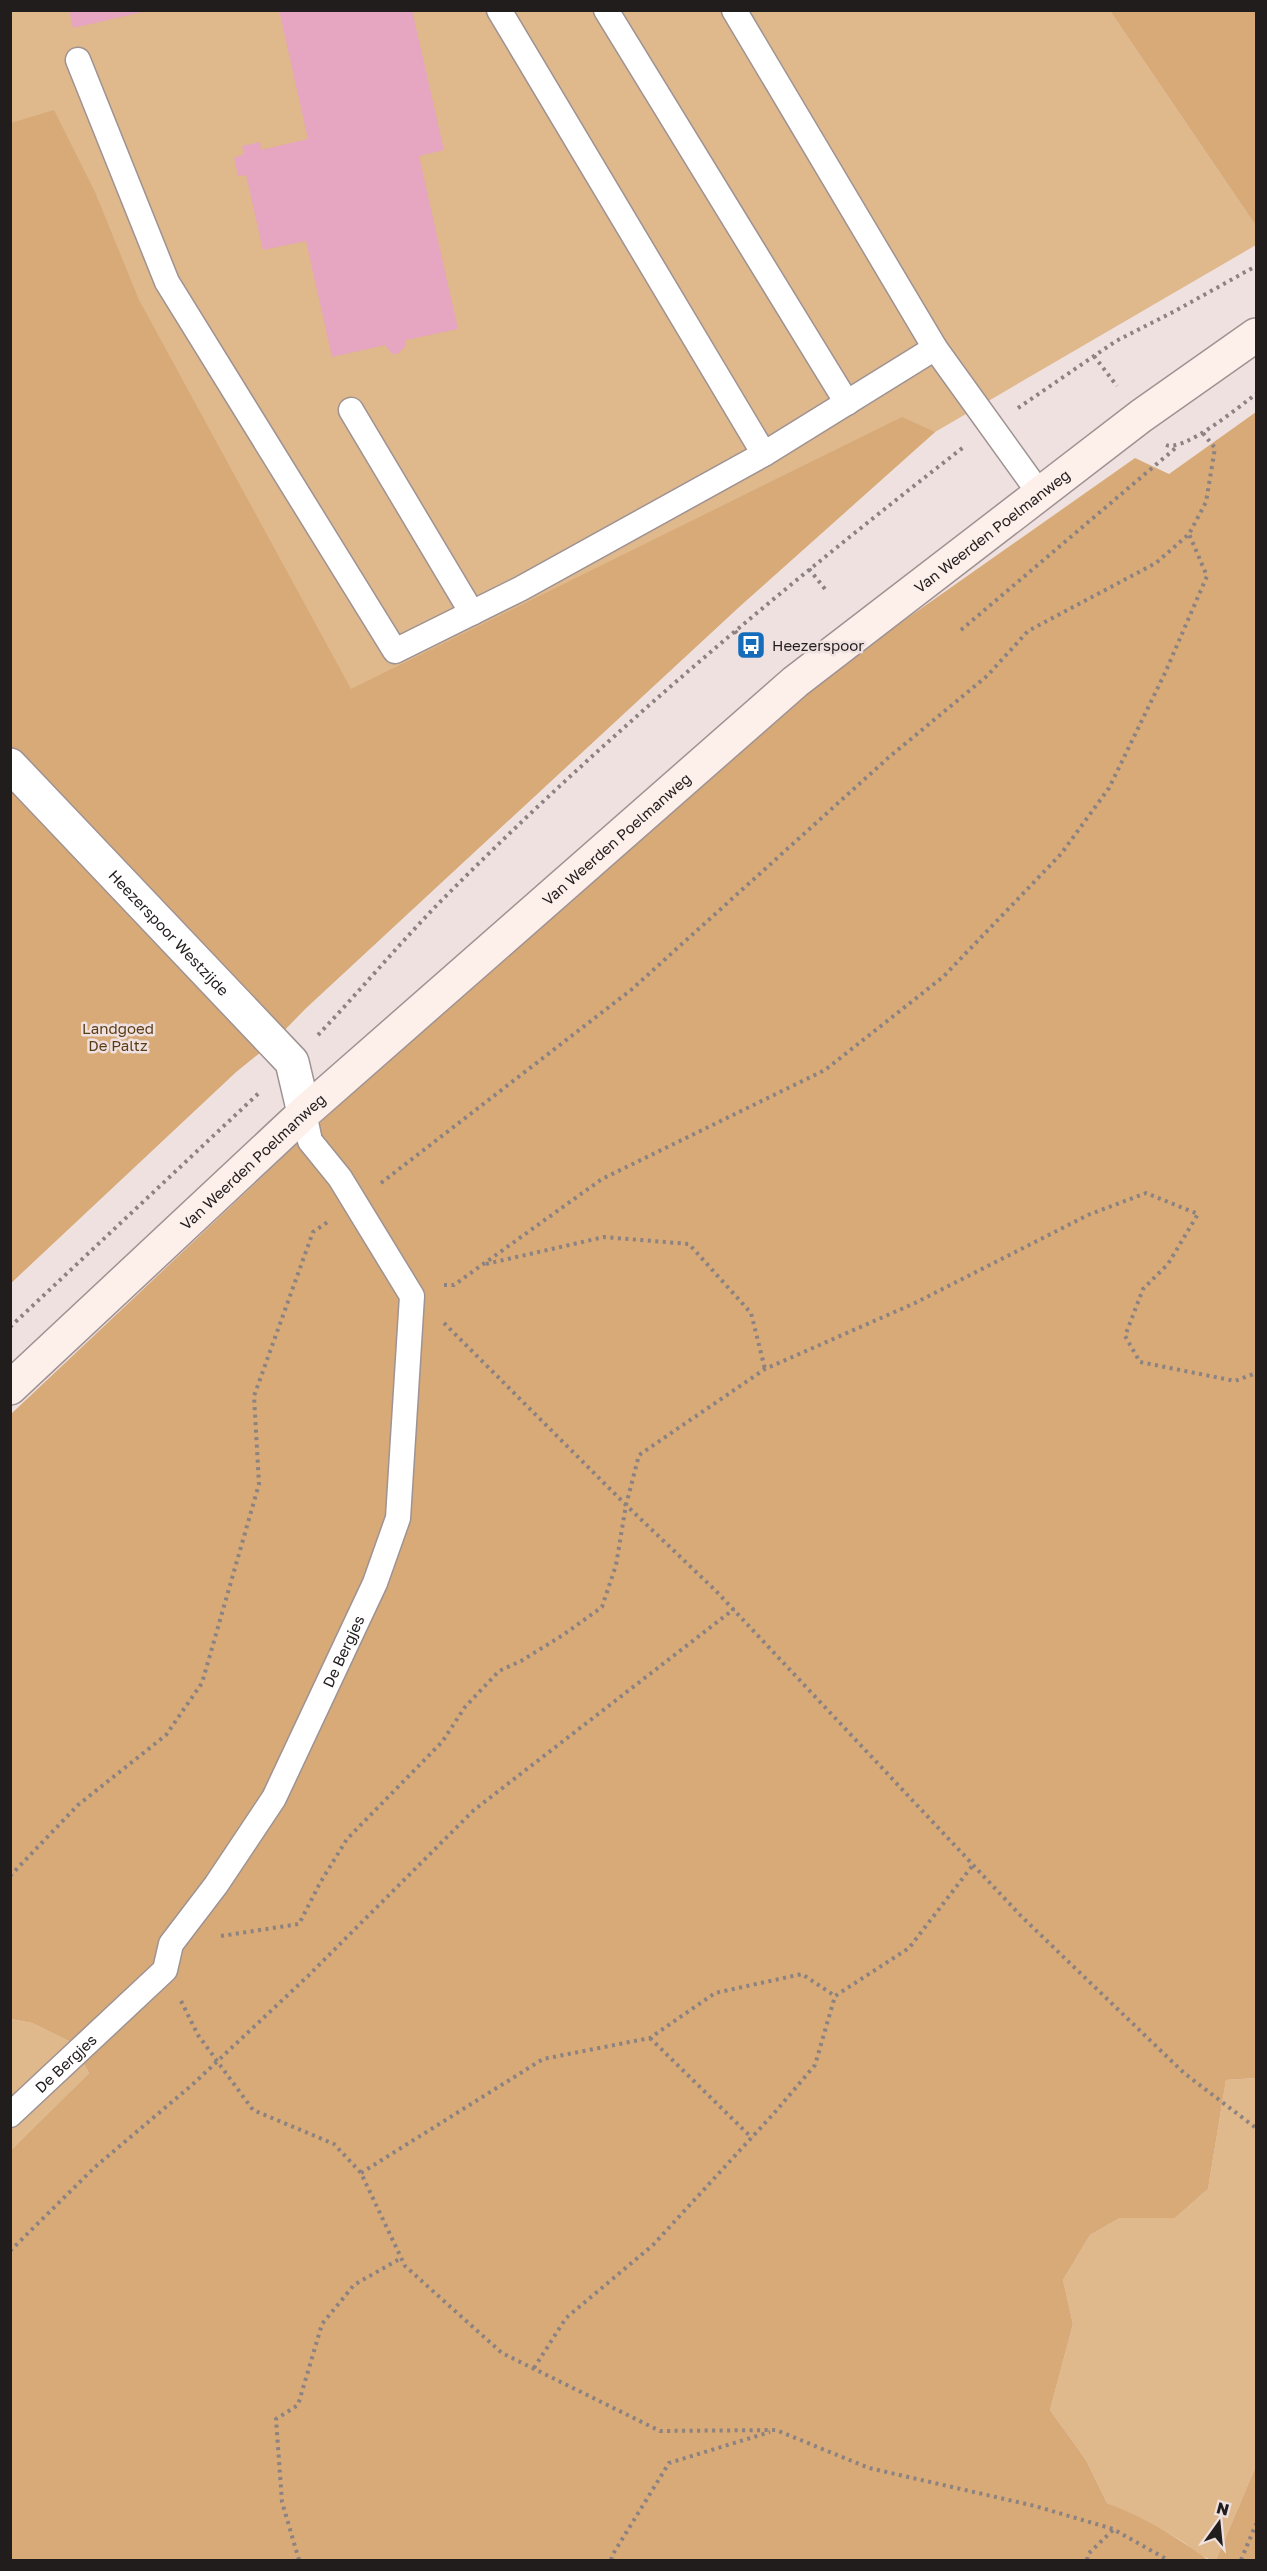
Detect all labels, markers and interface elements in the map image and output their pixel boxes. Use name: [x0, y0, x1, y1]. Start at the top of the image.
street label: Van Weerden Poelmanweg: [910, 465, 1073, 596]
bus stop icon: Heezerspoor: [735, 629, 767, 661]
place label: Heezerspoor: [772, 636, 864, 654]
street label: Van Weerden Poelmanweg: [538, 769, 694, 909]
street label: Heezerspoor Westzijde: [105, 866, 233, 999]
park label: Landgoed De Paltz: [82, 1019, 154, 1054]
street label: Van Weerden Poelmanweg: [176, 1090, 329, 1233]
street label: De Bergjes: [318, 1612, 368, 1690]
street label: De Bergjes: [31, 2030, 100, 2096]
north arrow: [1189, 2493, 1249, 2553]
text: N: [1214, 2497, 1231, 2520]

